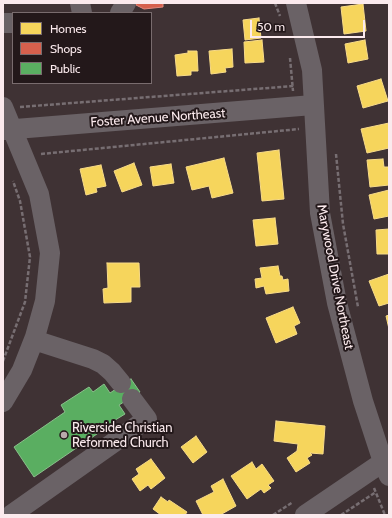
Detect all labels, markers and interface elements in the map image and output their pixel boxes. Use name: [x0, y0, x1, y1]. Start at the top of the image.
legend: [12, 12, 152, 84]
scale bar: [252, 12, 367, 38]
text: 50 m: [257, 19, 285, 34]
text: Homes: [50, 21, 87, 36]
text: Shops: [50, 41, 82, 56]
text: Public: [50, 61, 81, 76]
street label: Foster Avenue Northeast: [90, 106, 226, 130]
street label: Marywood Drive Northeast: [313, 203, 357, 351]
place label: Riverside Christian Reformed Church: [72, 420, 172, 451]
marker: Riverside Christian Reformed Church: [59, 430, 69, 440]

